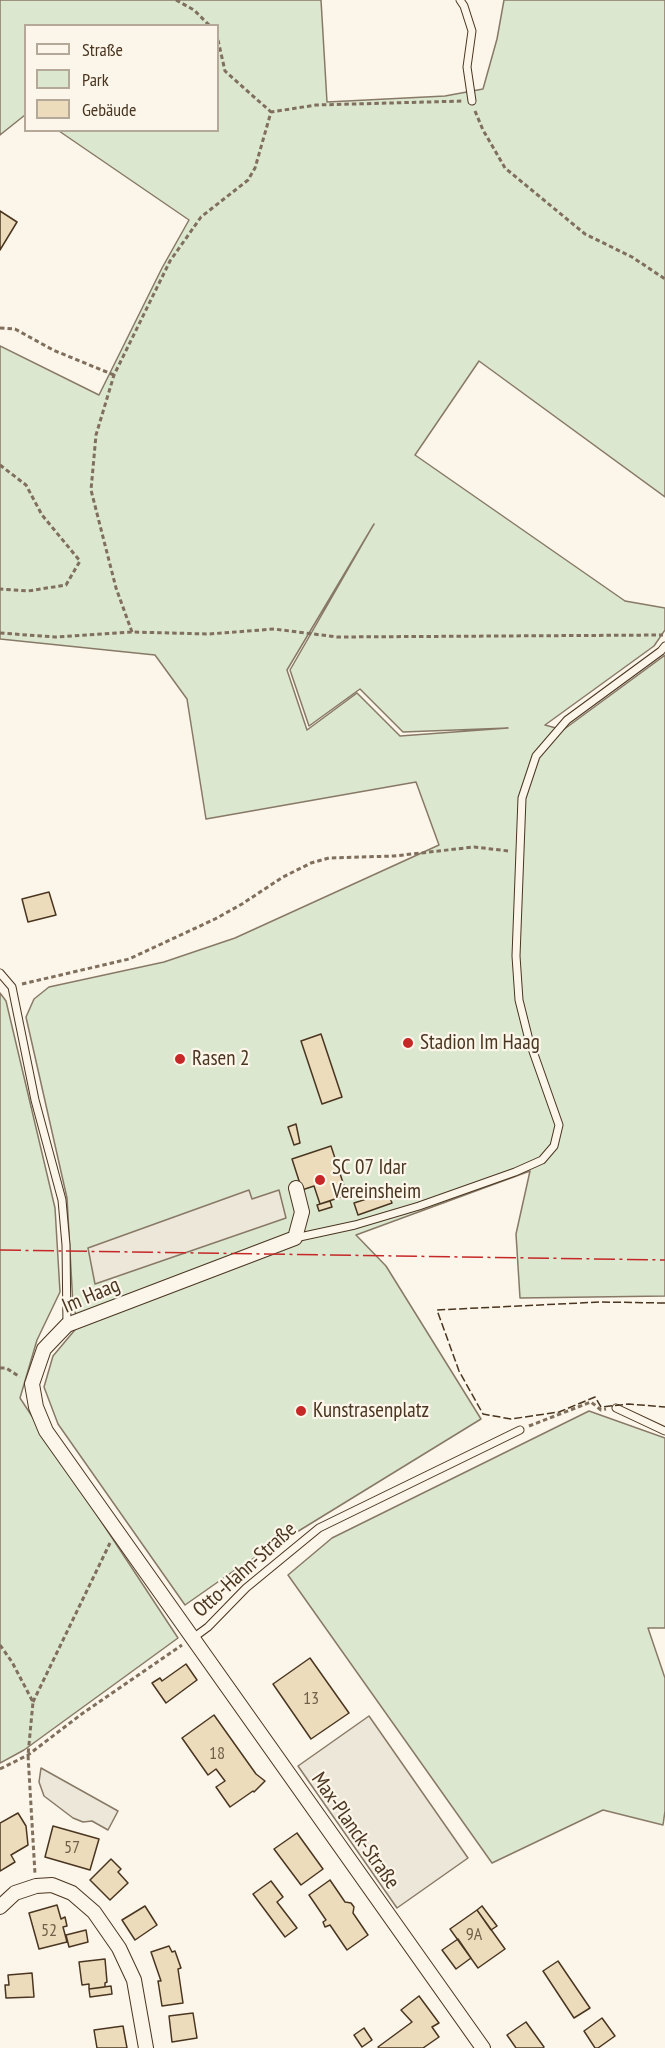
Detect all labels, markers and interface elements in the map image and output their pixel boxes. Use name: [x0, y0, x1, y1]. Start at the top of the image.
legend: [24, 24, 219, 132]
text: Straße: [82, 38, 123, 61]
text: Park: [82, 68, 109, 91]
text: Gebäude: [82, 98, 136, 121]
place label: Stadion Im Haag: [420, 1030, 540, 1056]
marker: Stadion Im Haag: [401, 1036, 415, 1050]
place label: Rasen 2: [192, 1046, 249, 1072]
marker: Rasen 2: [173, 1052, 187, 1066]
place label: SC 07 Idar Vereinsheim: [332, 1155, 421, 1205]
marker: SC 07 Idar Vereinsheim: [313, 1173, 327, 1187]
street label: Im Haag: [58, 1273, 124, 1319]
place label: Kunstrasenplatz: [313, 1398, 429, 1424]
marker: Kunstrasenplatz: [294, 1404, 308, 1418]
street label: Otto-Hahn-Straße: [188, 1517, 302, 1623]
house number: 13: [303, 1688, 319, 1710]
house number: 18: [209, 1743, 225, 1765]
street label: Max-Planck-Straße: [306, 1768, 404, 1894]
house number: 57: [64, 1837, 80, 1859]
house number: 52: [41, 1920, 57, 1942]
house number: 9A: [466, 1924, 482, 1946]

